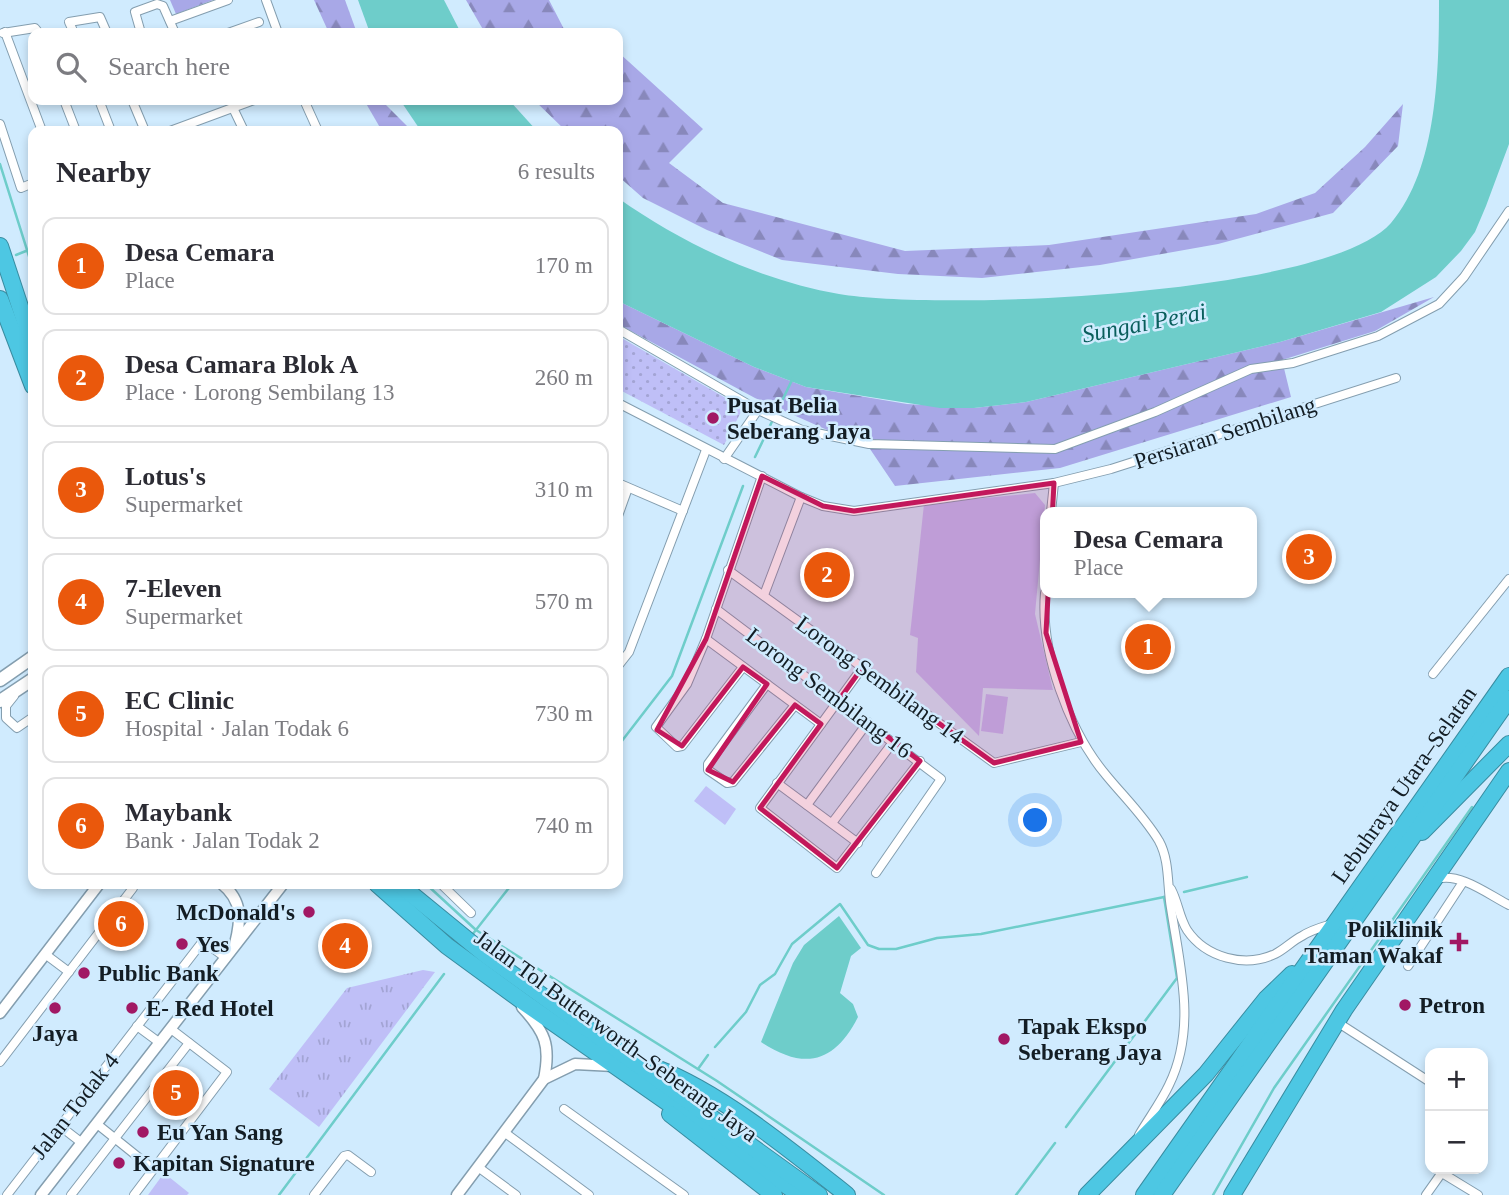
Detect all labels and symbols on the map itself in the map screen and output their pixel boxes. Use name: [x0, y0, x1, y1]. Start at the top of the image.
water label: Sungai Perai: [1080, 298, 1208, 348]
street label: Persiaran Sembilang: [1131, 392, 1320, 474]
place label: Pusat Belia Seberang Jaya: [727, 393, 871, 444]
marker: Pusat Belia Seberang Jaya: [705, 410, 721, 426]
pin: 3: [1286, 531, 1332, 583]
pin: 2: [804, 549, 850, 601]
street label: Lorong Sembilang 14: [792, 611, 969, 749]
pin: 1: [1125, 621, 1171, 673]
street label: Lorong Sembilang 16: [741, 623, 917, 763]
street label: Lebuhraya Utara–Selatan: [1327, 681, 1482, 888]
your location: [1018, 803, 1052, 837]
pin: 6: [98, 898, 144, 950]
place label: McDonald's: [176, 900, 295, 925]
marker: McDonald's: [301, 904, 317, 920]
place label: Poliklinik Taman Wakaf: [1304, 917, 1443, 968]
pin: 4: [322, 920, 368, 972]
street label: Jalan Tol Butterworth–Seberang Jaya: [470, 925, 762, 1147]
place label: Yes: [196, 932, 229, 957]
marker: Poliklinik Taman Wakaf: [1449, 932, 1469, 952]
marker: Yes: [174, 936, 190, 952]
place label: Public Bank: [98, 961, 219, 986]
marker: Public Bank: [76, 965, 92, 981]
place label: Petron: [1419, 993, 1485, 1018]
place label: E- Red Hotel: [146, 996, 274, 1021]
marker: Petron: [1397, 997, 1413, 1013]
marker: Jaya: [47, 1000, 63, 1016]
marker: E- Red Hotel: [124, 1000, 140, 1016]
place label: Tapak Ekspo Seberang Jaya: [1018, 1014, 1162, 1065]
place label: Jaya: [32, 1021, 79, 1046]
marker: Tapak Ekspo Seberang Jaya: [996, 1031, 1012, 1047]
street label: Jalan Todak 4: [26, 1048, 124, 1164]
pin: 5: [153, 1067, 199, 1119]
place label: Eu Yan Sang: [157, 1120, 283, 1145]
marker: Eu Yan Sang: [135, 1124, 151, 1140]
place label: Kapitan Signature: [133, 1151, 315, 1176]
marker: Kapitan Signature: [111, 1155, 127, 1171]

